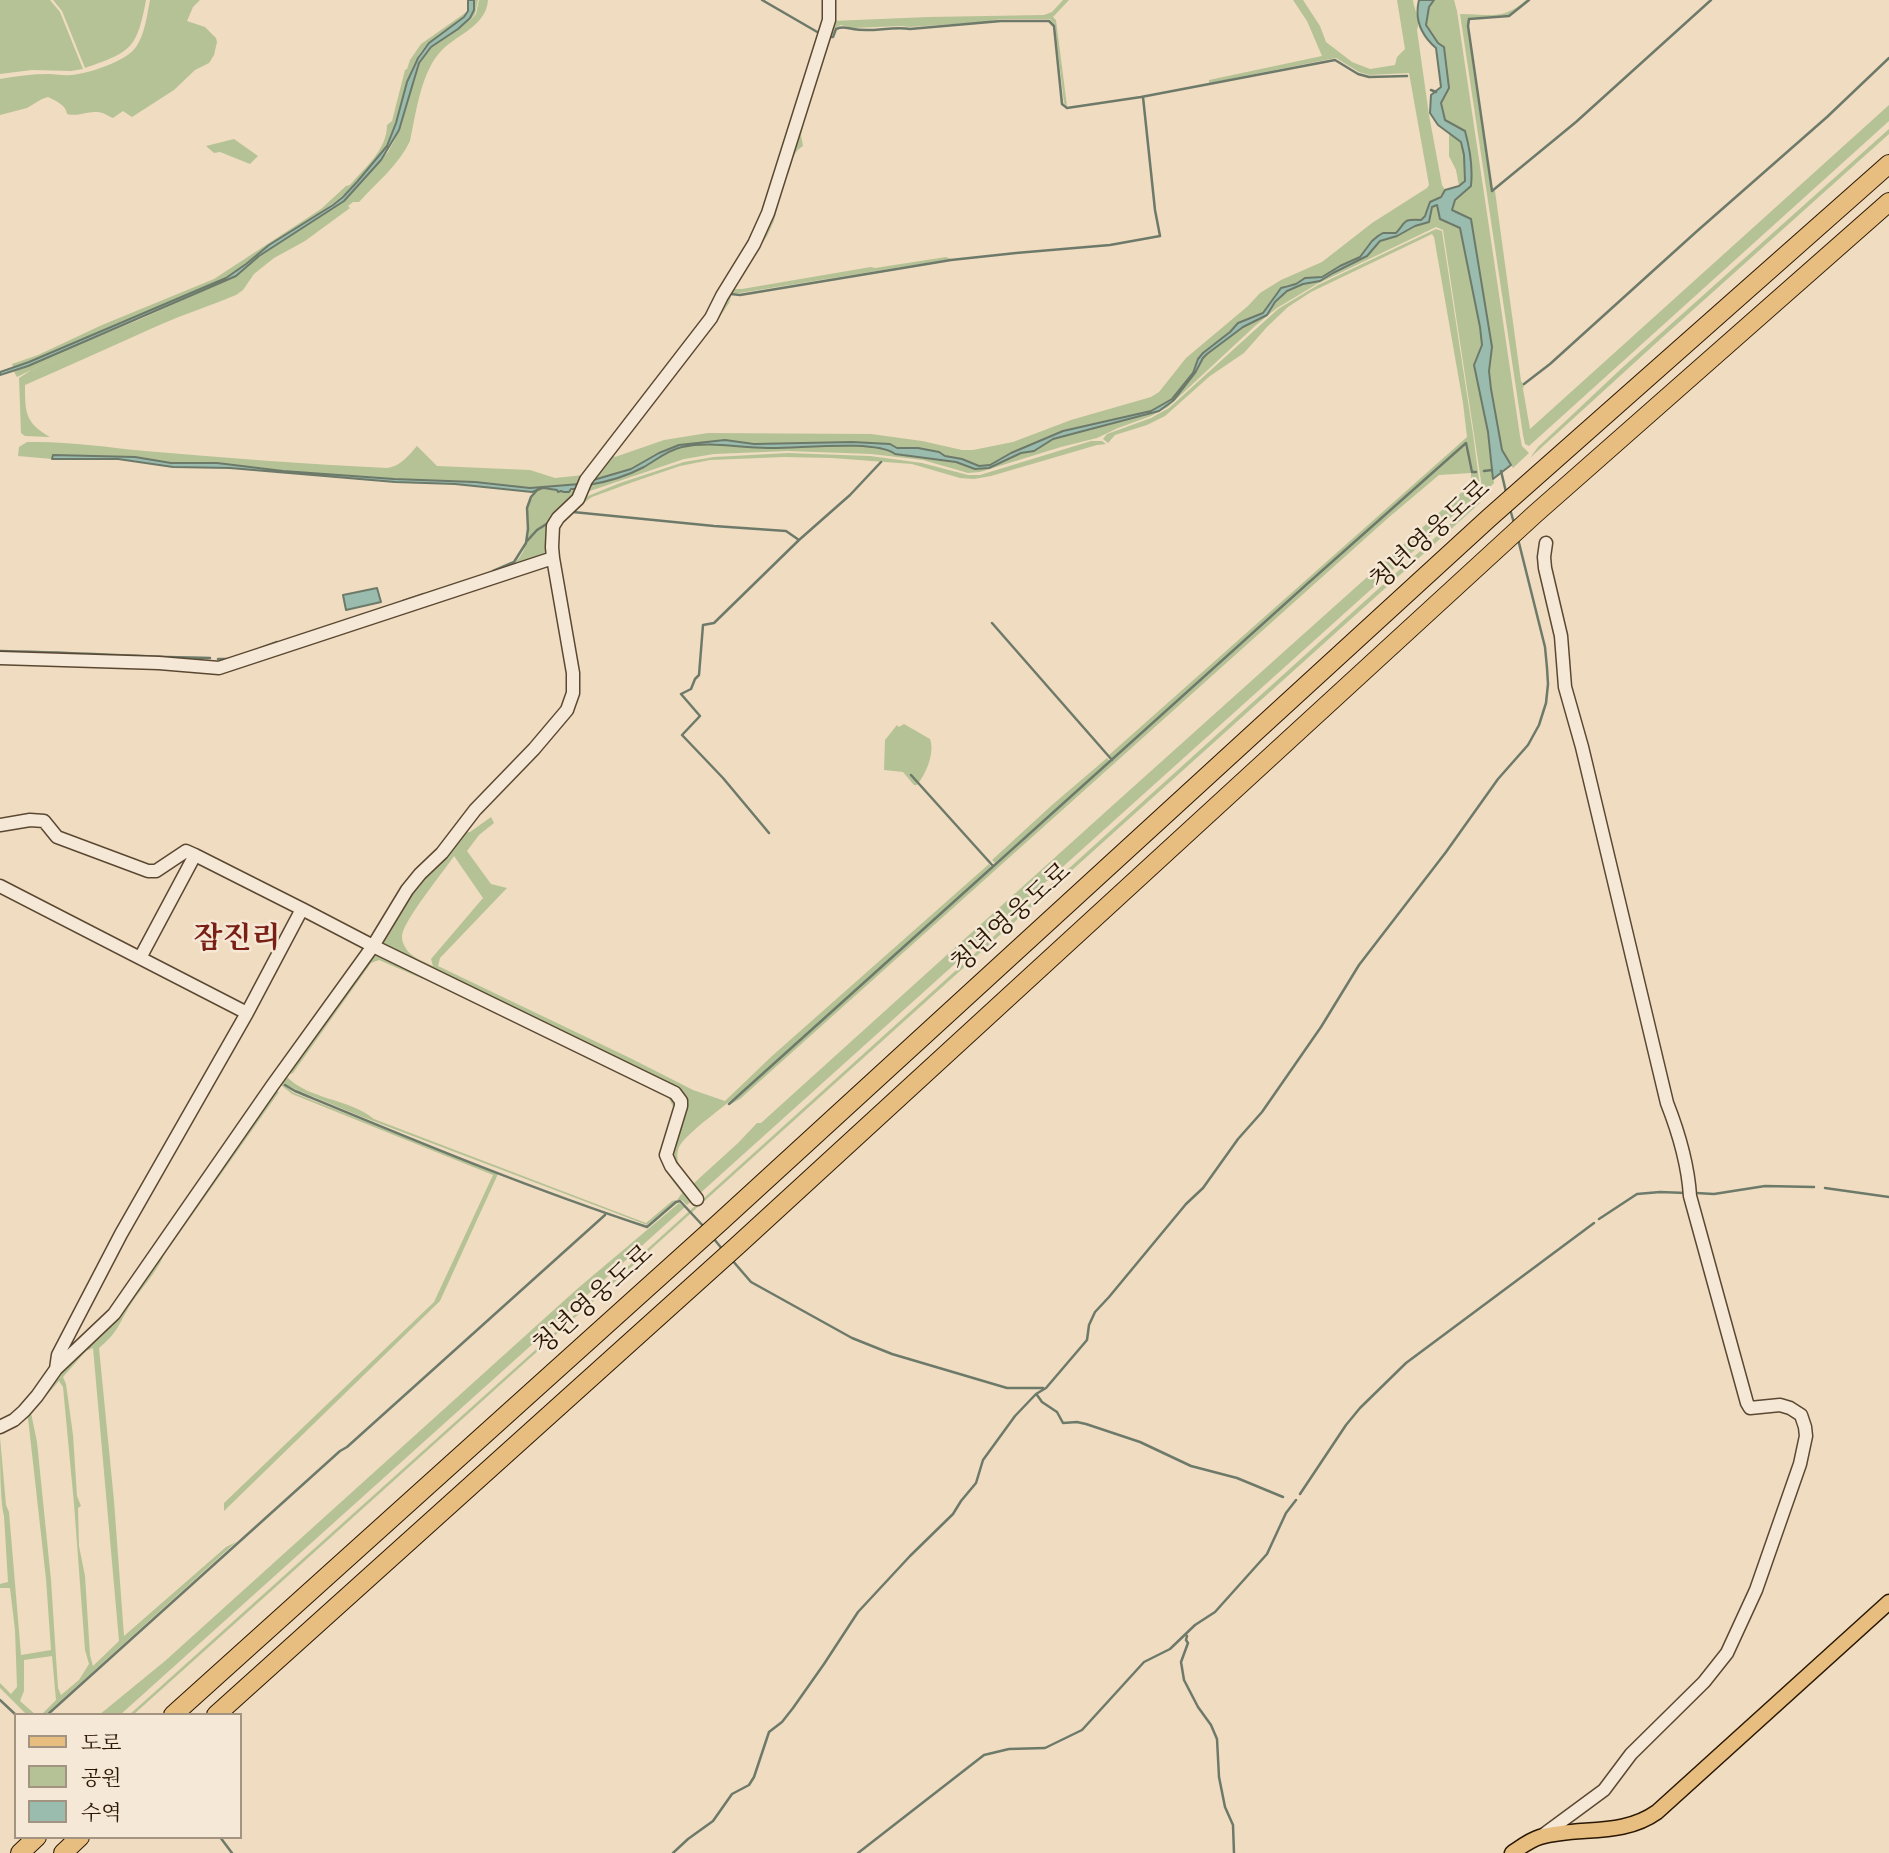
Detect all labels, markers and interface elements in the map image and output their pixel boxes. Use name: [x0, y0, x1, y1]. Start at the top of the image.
street label: 청년영웅도로: [1365, 474, 1497, 598]
street label: 청년영웅도로: [946, 857, 1078, 981]
district label: 잠진리: [194, 922, 280, 958]
street label: 청년영웅도로: [528, 1239, 660, 1363]
legend: [14, 1713, 242, 1839]
text: 도로: [81, 1731, 122, 1757]
text: 공원: [81, 1766, 122, 1792]
text: 수역: [81, 1801, 122, 1827]

